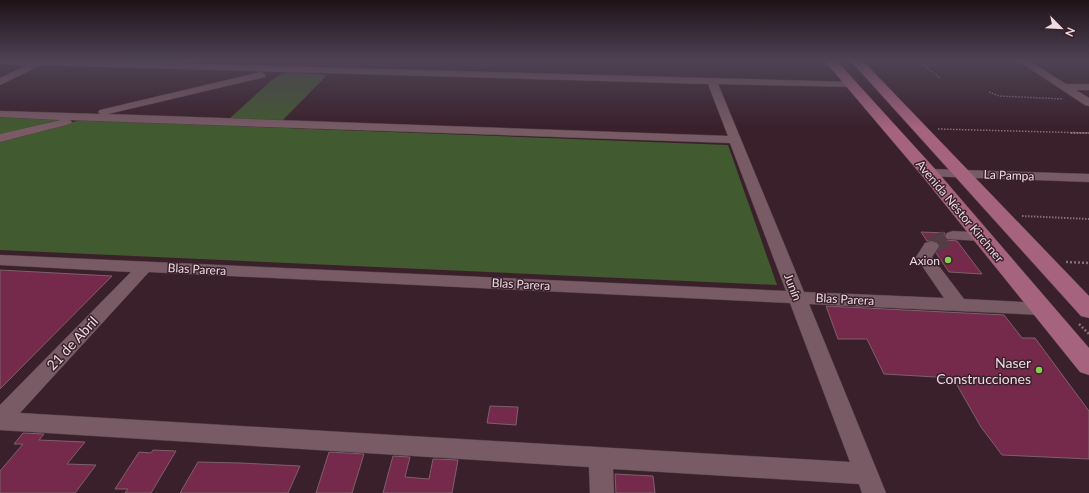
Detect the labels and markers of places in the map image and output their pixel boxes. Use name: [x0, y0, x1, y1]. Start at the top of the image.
place label: Axion: [910, 253, 940, 268]
marker: Axion: [943, 255, 953, 265]
place label: Naser Construcciones: [936, 354, 1031, 387]
marker: Naser Construcciones: [1034, 365, 1044, 375]

